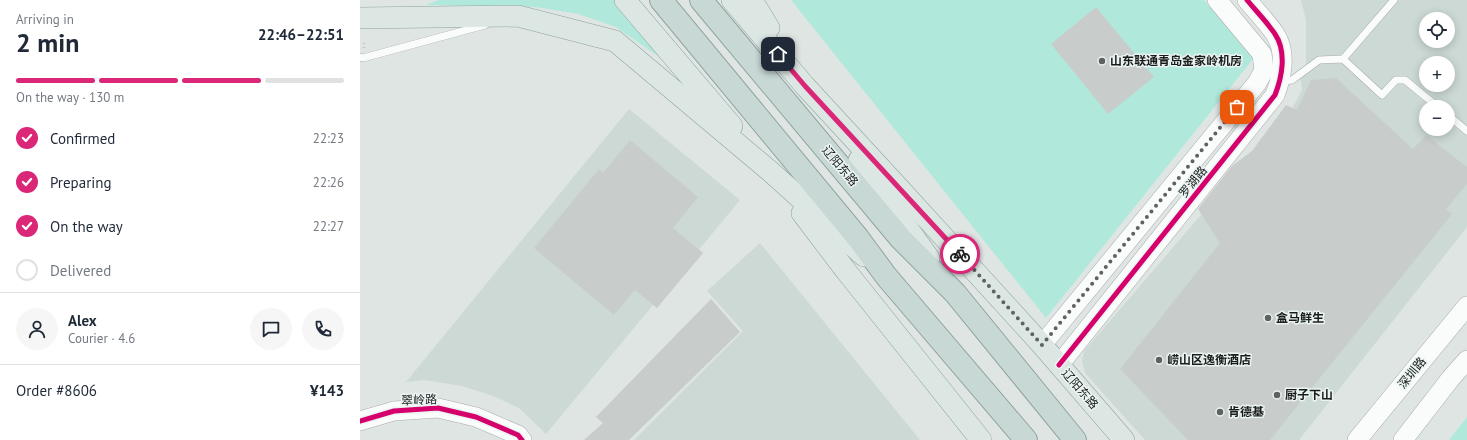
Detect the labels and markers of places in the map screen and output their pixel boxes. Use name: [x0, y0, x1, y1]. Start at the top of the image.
pin: [761, 37, 795, 71]
place label: 山东联通青岛金家岭机房: [1110, 53, 1242, 68]
marker: 山东联通青岛金家岭机房: [1097, 56, 1107, 66]
pin: [1220, 90, 1254, 124]
place label: 盒马鲜生: [1276, 310, 1324, 325]
marker: 盒马鲜生: [1263, 313, 1273, 323]
place label: 崂山区逸衡酒店: [1167, 352, 1251, 367]
marker: 崂山区逸衡酒店: [1154, 355, 1164, 365]
place label: 厨子下山: [1285, 387, 1333, 402]
marker: 厨子下山: [1272, 390, 1282, 400]
place label: 肯德基: [1228, 404, 1264, 419]
marker: 肯德基: [1215, 407, 1225, 417]

